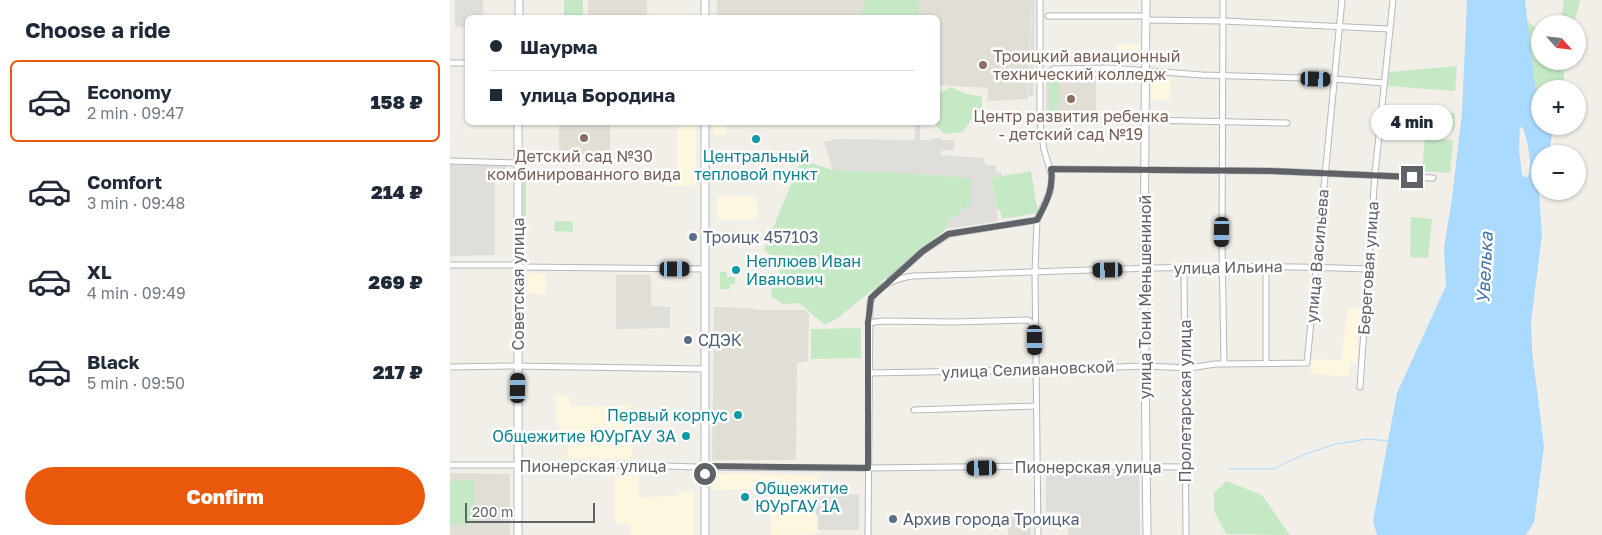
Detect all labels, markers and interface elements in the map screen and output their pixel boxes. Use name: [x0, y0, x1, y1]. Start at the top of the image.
north arrow: [1531, 15, 1586, 70]
map controls: [1531, 15, 1586, 200]
text: Choose a ride: [25, 16, 171, 43]
text: Шаурма: [520, 35, 598, 58]
place label: Троицкий авиационный технический колледж: [993, 46, 1180, 84]
marker: Троицкий авиационный технический колледж: [977, 59, 989, 71]
car: [1300, 71, 1331, 87]
icon: car: [27, 79, 72, 124]
text: Economy: [87, 80, 172, 103]
button: +: [1531, 80, 1586, 135]
text: улица Бородина: [520, 83, 675, 106]
text: 158 ₽: [370, 90, 423, 113]
marker: Центр развития ребенка - детский сад №19: [1065, 93, 1077, 105]
text: 2 min · 09:47: [87, 103, 184, 123]
callout: 4 min: [1371, 104, 1453, 140]
place label: Центр развития ребенка - детский сад №19: [973, 106, 1169, 144]
text: 4 min: [1391, 112, 1433, 132]
marker: Детский сад №30 комбинированного вида: [578, 132, 590, 144]
marker: Центральный тепловой пункт: [750, 133, 762, 145]
button: −: [1531, 145, 1586, 200]
place label: Детский сад №30 комбинированного вида: [487, 146, 681, 184]
place label: Центральный тепловой пункт: [694, 146, 818, 184]
route end: [1401, 166, 1423, 188]
icon: car: [27, 169, 72, 214]
text: Comfort: [87, 170, 162, 193]
text: 214 ₽: [371, 180, 423, 203]
street label: улица Васильева: [1301, 188, 1333, 324]
text: 3 min · 09:48: [87, 193, 185, 213]
street label: улица Тони Меньшениной: [1135, 195, 1155, 399]
street label: Береговая улица: [1353, 201, 1383, 335]
street label: Советская улица: [508, 217, 528, 351]
car: [1214, 217, 1229, 247]
place label: Троицк 457103: [703, 227, 818, 247]
marker: Троицк 457103: [687, 231, 699, 243]
water label: Увелька: [1471, 231, 1497, 305]
place label: Неплюев Иван Иванович: [746, 251, 861, 289]
street label: улица Ильина: [1173, 256, 1283, 278]
icon: car: [27, 259, 72, 304]
text: XL: [87, 260, 112, 283]
car: [660, 262, 690, 277]
car: [1092, 262, 1123, 278]
marker: Неплюев Иван Иванович: [730, 264, 742, 276]
text: 269 ₽: [368, 270, 423, 293]
text: 4 min · 09:49: [87, 283, 186, 303]
street label: Пролетарская улица: [1175, 320, 1195, 482]
car: [1027, 325, 1042, 355]
place label: СДЭК: [698, 330, 742, 350]
marker: СДЭК: [682, 334, 694, 346]
icon: car: [27, 349, 72, 394]
text: Black: [87, 350, 140, 373]
street label: улица Селивановской: [941, 356, 1115, 382]
text: 217 ₽: [373, 360, 423, 383]
text: 5 min · 09:50: [87, 373, 185, 393]
car: [510, 373, 525, 403]
place label: Первый корпус: [607, 405, 728, 425]
marker: Первый корпус: [732, 409, 744, 421]
place label: Общежитие ЮУрГАУ 3А: [492, 426, 676, 446]
marker: Общежитие ЮУрГАУ 3А: [680, 430, 692, 442]
street label: Пионерская улица: [519, 456, 667, 476]
street label: Пионерская улица: [1014, 457, 1162, 477]
car: [966, 460, 997, 476]
route start: [694, 463, 716, 485]
button: Confirm: [25, 467, 425, 525]
place label: Общежитие ЮУрГАУ 1А: [755, 478, 848, 516]
marker: Общежитие ЮУрГАУ 1А: [739, 491, 751, 503]
scale bar: [465, 500, 595, 523]
text: 200 m: [472, 503, 513, 520]
place label: Архив города Троицка: [903, 509, 1079, 529]
marker: Архив города Троицка: [887, 513, 899, 525]

